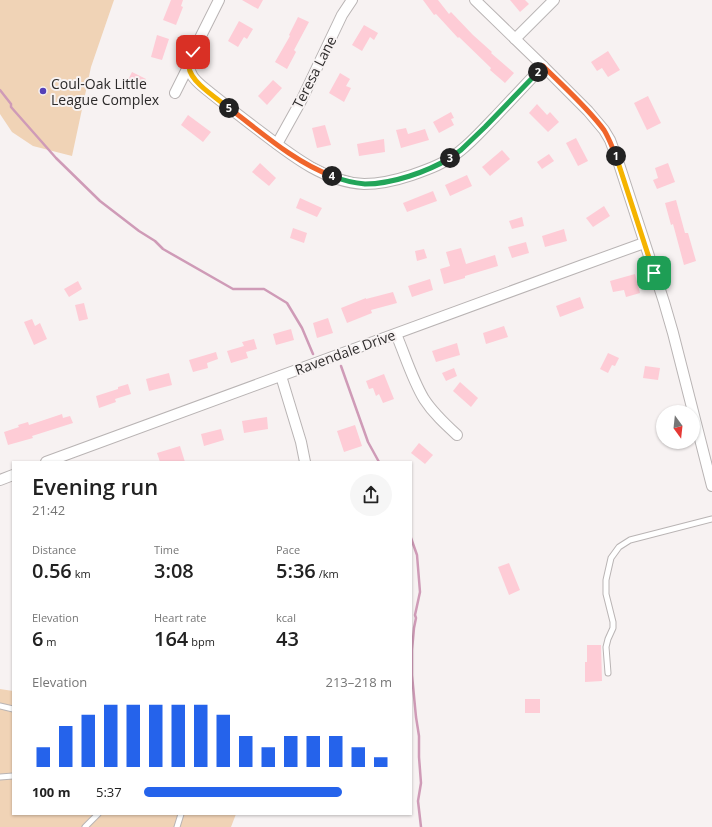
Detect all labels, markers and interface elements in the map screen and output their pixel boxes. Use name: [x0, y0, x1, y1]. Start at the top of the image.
street label: Teresa Lane: [288, 32, 340, 111]
pin: [176, 35, 210, 69]
icon: check: [182, 41, 204, 63]
pin: 2: [528, 62, 548, 82]
text: 2: [535, 64, 541, 79]
place label: Coul-Oak Little League Complex: [51, 74, 160, 109]
marker: Coul-Oak Little League Complex: [38, 86, 48, 96]
pin: 5: [219, 98, 239, 118]
text: 5: [226, 100, 232, 115]
pin: 1: [606, 146, 626, 166]
pin: 3: [440, 148, 460, 168]
text: 1: [613, 148, 619, 163]
text: 3: [447, 150, 453, 165]
pin: 4: [322, 166, 342, 186]
text: 4: [329, 168, 335, 183]
pin: [637, 256, 671, 290]
icon: arrive: [643, 262, 665, 284]
street label: Ravendale Drive: [292, 325, 398, 379]
north arrow: [656, 405, 700, 449]
map controls: [656, 405, 700, 449]
text: Evening run: [32, 471, 158, 501]
button: share: [350, 474, 392, 516]
text: 21:42: [32, 501, 65, 519]
text: Distance: [32, 542, 76, 557]
text: Time: [154, 542, 179, 557]
text: Pace: [276, 542, 300, 557]
text: 0.56: [32, 557, 72, 584]
text: 3:08: [154, 557, 194, 584]
text: 5:36: [276, 557, 316, 584]
text: km: [72, 566, 91, 581]
text: /km: [316, 566, 339, 581]
text: Elevation: [32, 610, 79, 625]
text: Heart rate: [154, 610, 206, 625]
text: kcal: [276, 610, 296, 625]
text: 6: [32, 625, 43, 652]
text: 164: [154, 625, 188, 652]
text: 43: [276, 625, 299, 652]
text: m: [43, 634, 56, 649]
text: bpm: [188, 634, 215, 649]
text: Elevation: [32, 673, 87, 691]
text: 213–218 m: [325, 673, 392, 691]
text: 100 m: [32, 783, 70, 801]
text: 5:37: [96, 783, 122, 801]

